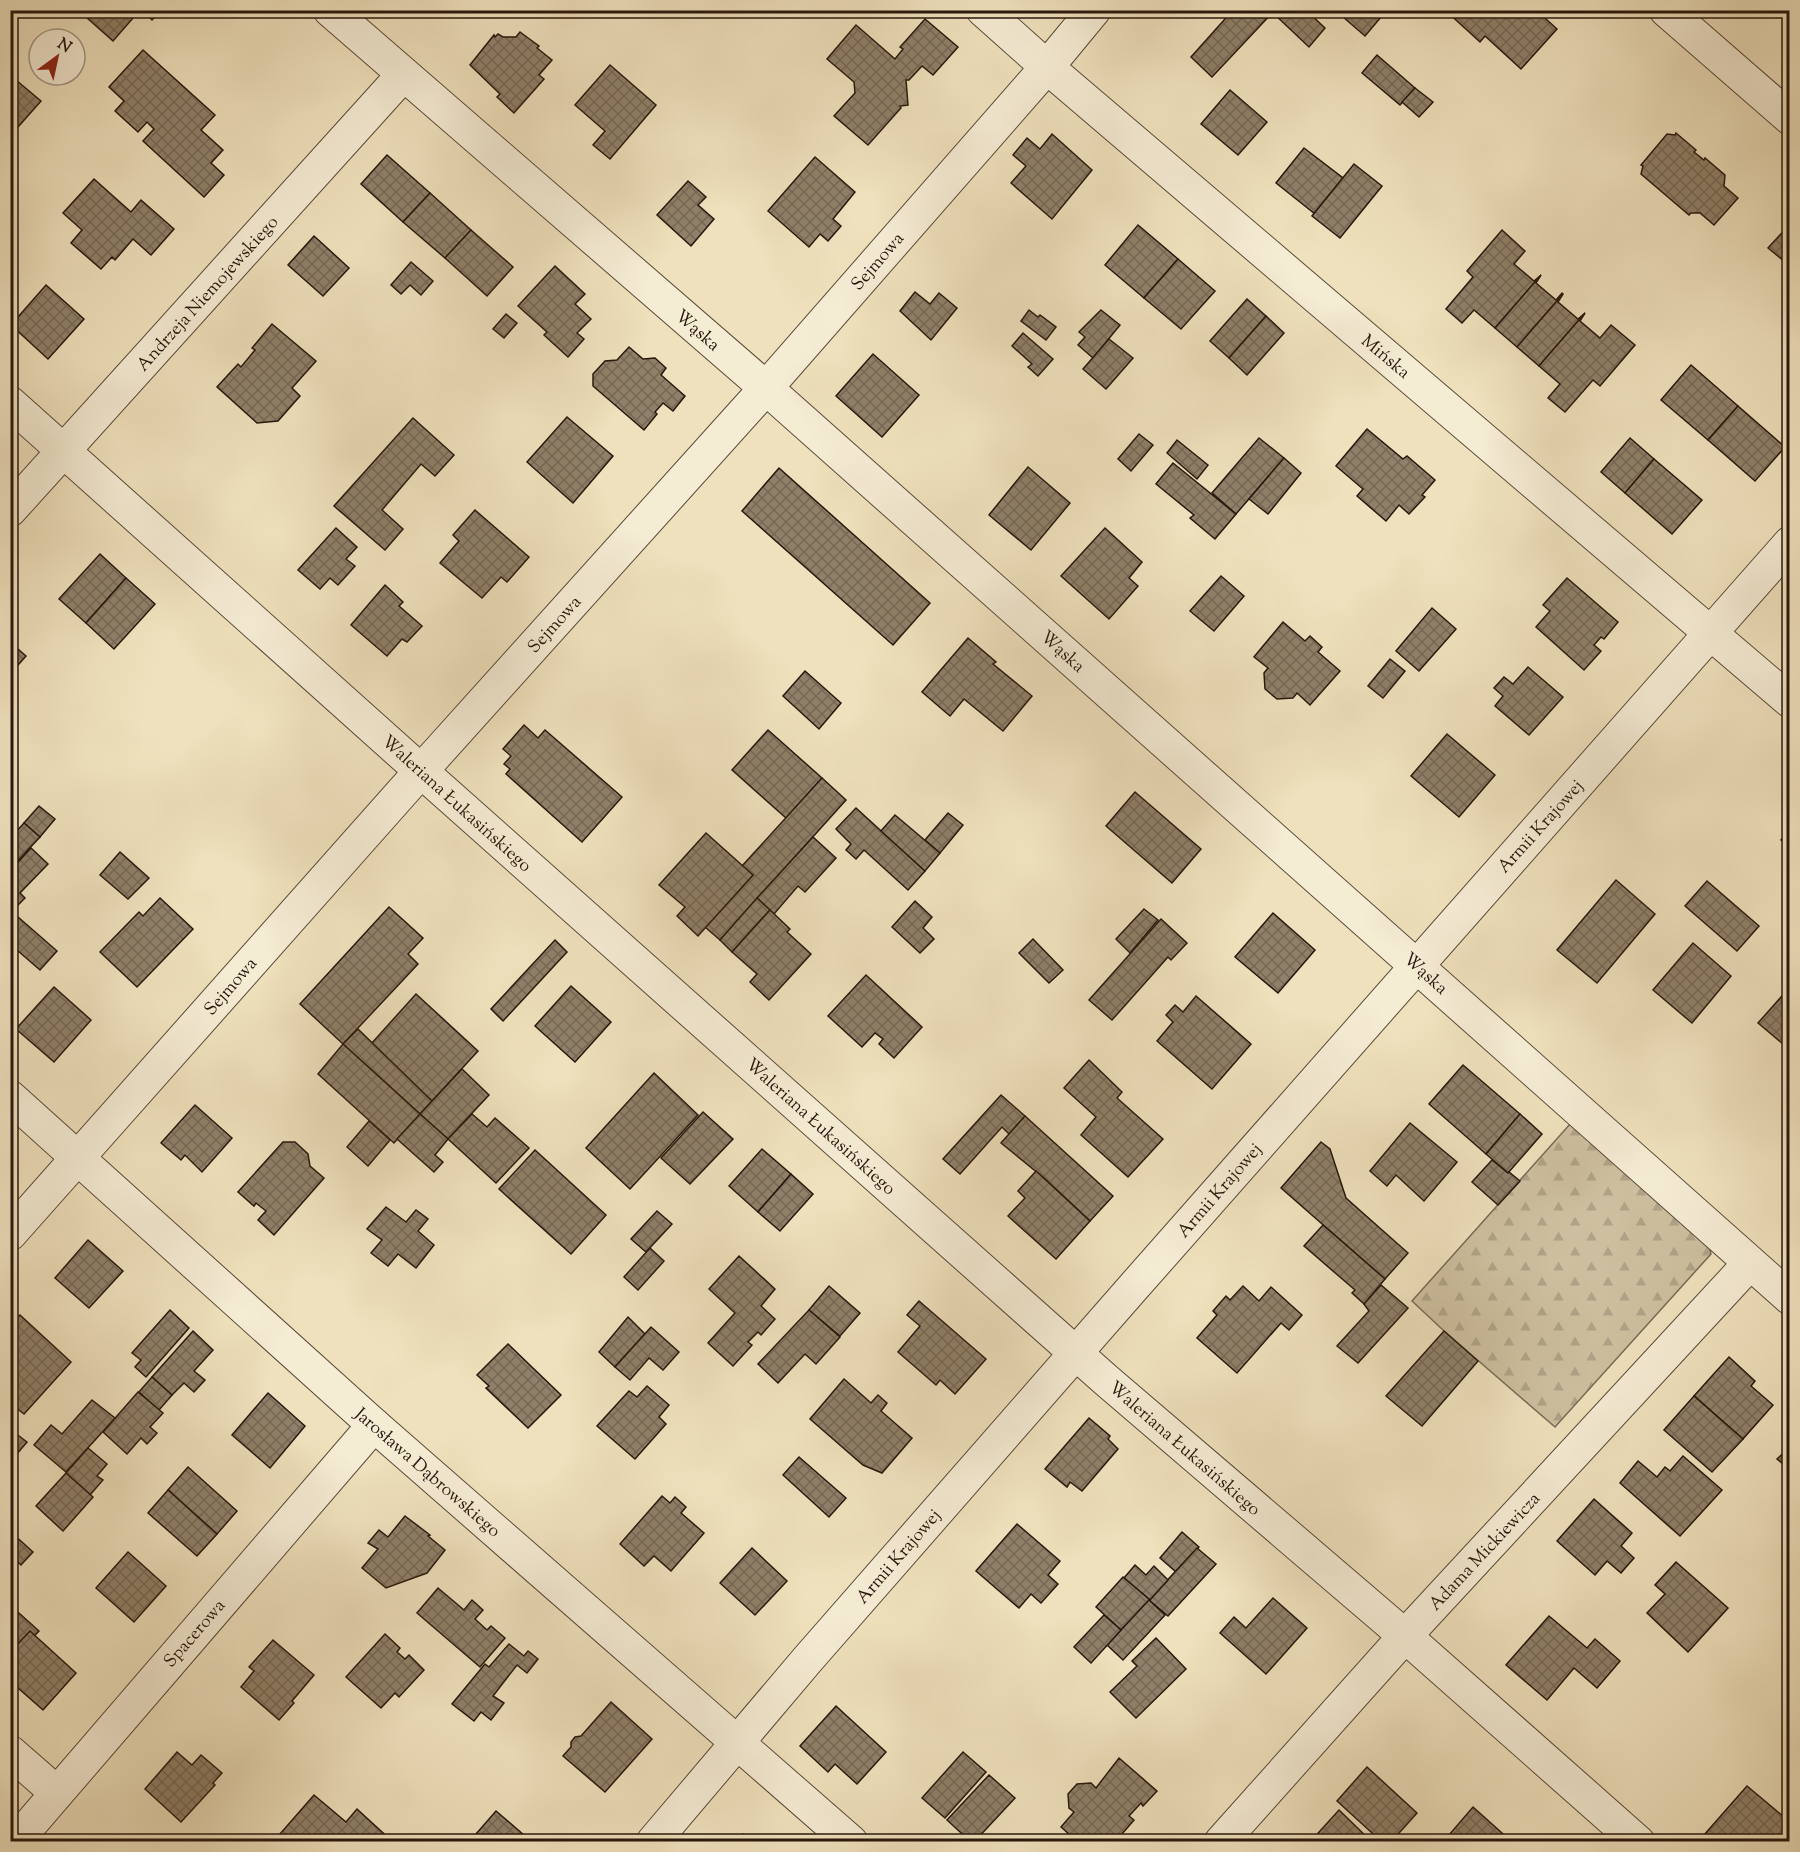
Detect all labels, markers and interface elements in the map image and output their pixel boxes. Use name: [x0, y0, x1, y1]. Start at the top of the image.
north arrow: [27, 27, 87, 87]
text: N: [52, 33, 76, 60]
street label: Andrzeja Niemojewskiego: [131, 211, 286, 378]
street label: Sejmowa: [846, 227, 911, 297]
street label: Wąska: [668, 305, 725, 359]
street label: Mińska: [1354, 329, 1415, 386]
street label: Sejmowa: [522, 591, 588, 660]
street label: Wąska: [1033, 625, 1090, 680]
street label: Waleriana Łukasińskiego: [375, 730, 537, 879]
street label: Armii Krajowej: [1492, 775, 1591, 880]
street label: Wąska: [1396, 947, 1453, 1002]
street label: Sejmowa: [199, 952, 264, 1022]
street label: Waleriana Łukasińskiego: [739, 1053, 901, 1202]
street label: Armii Krajowej: [1172, 1138, 1269, 1244]
street label: Waleriana Łukasińskiego: [1102, 1376, 1266, 1523]
street label: Jarosława Dąbrowskiego: [347, 1402, 506, 1544]
street label: Adama Mickiewicza: [1424, 1487, 1547, 1617]
street label: Armii Krajowej: [851, 1504, 948, 1610]
street label: Spacerowa: [158, 1594, 233, 1674]

